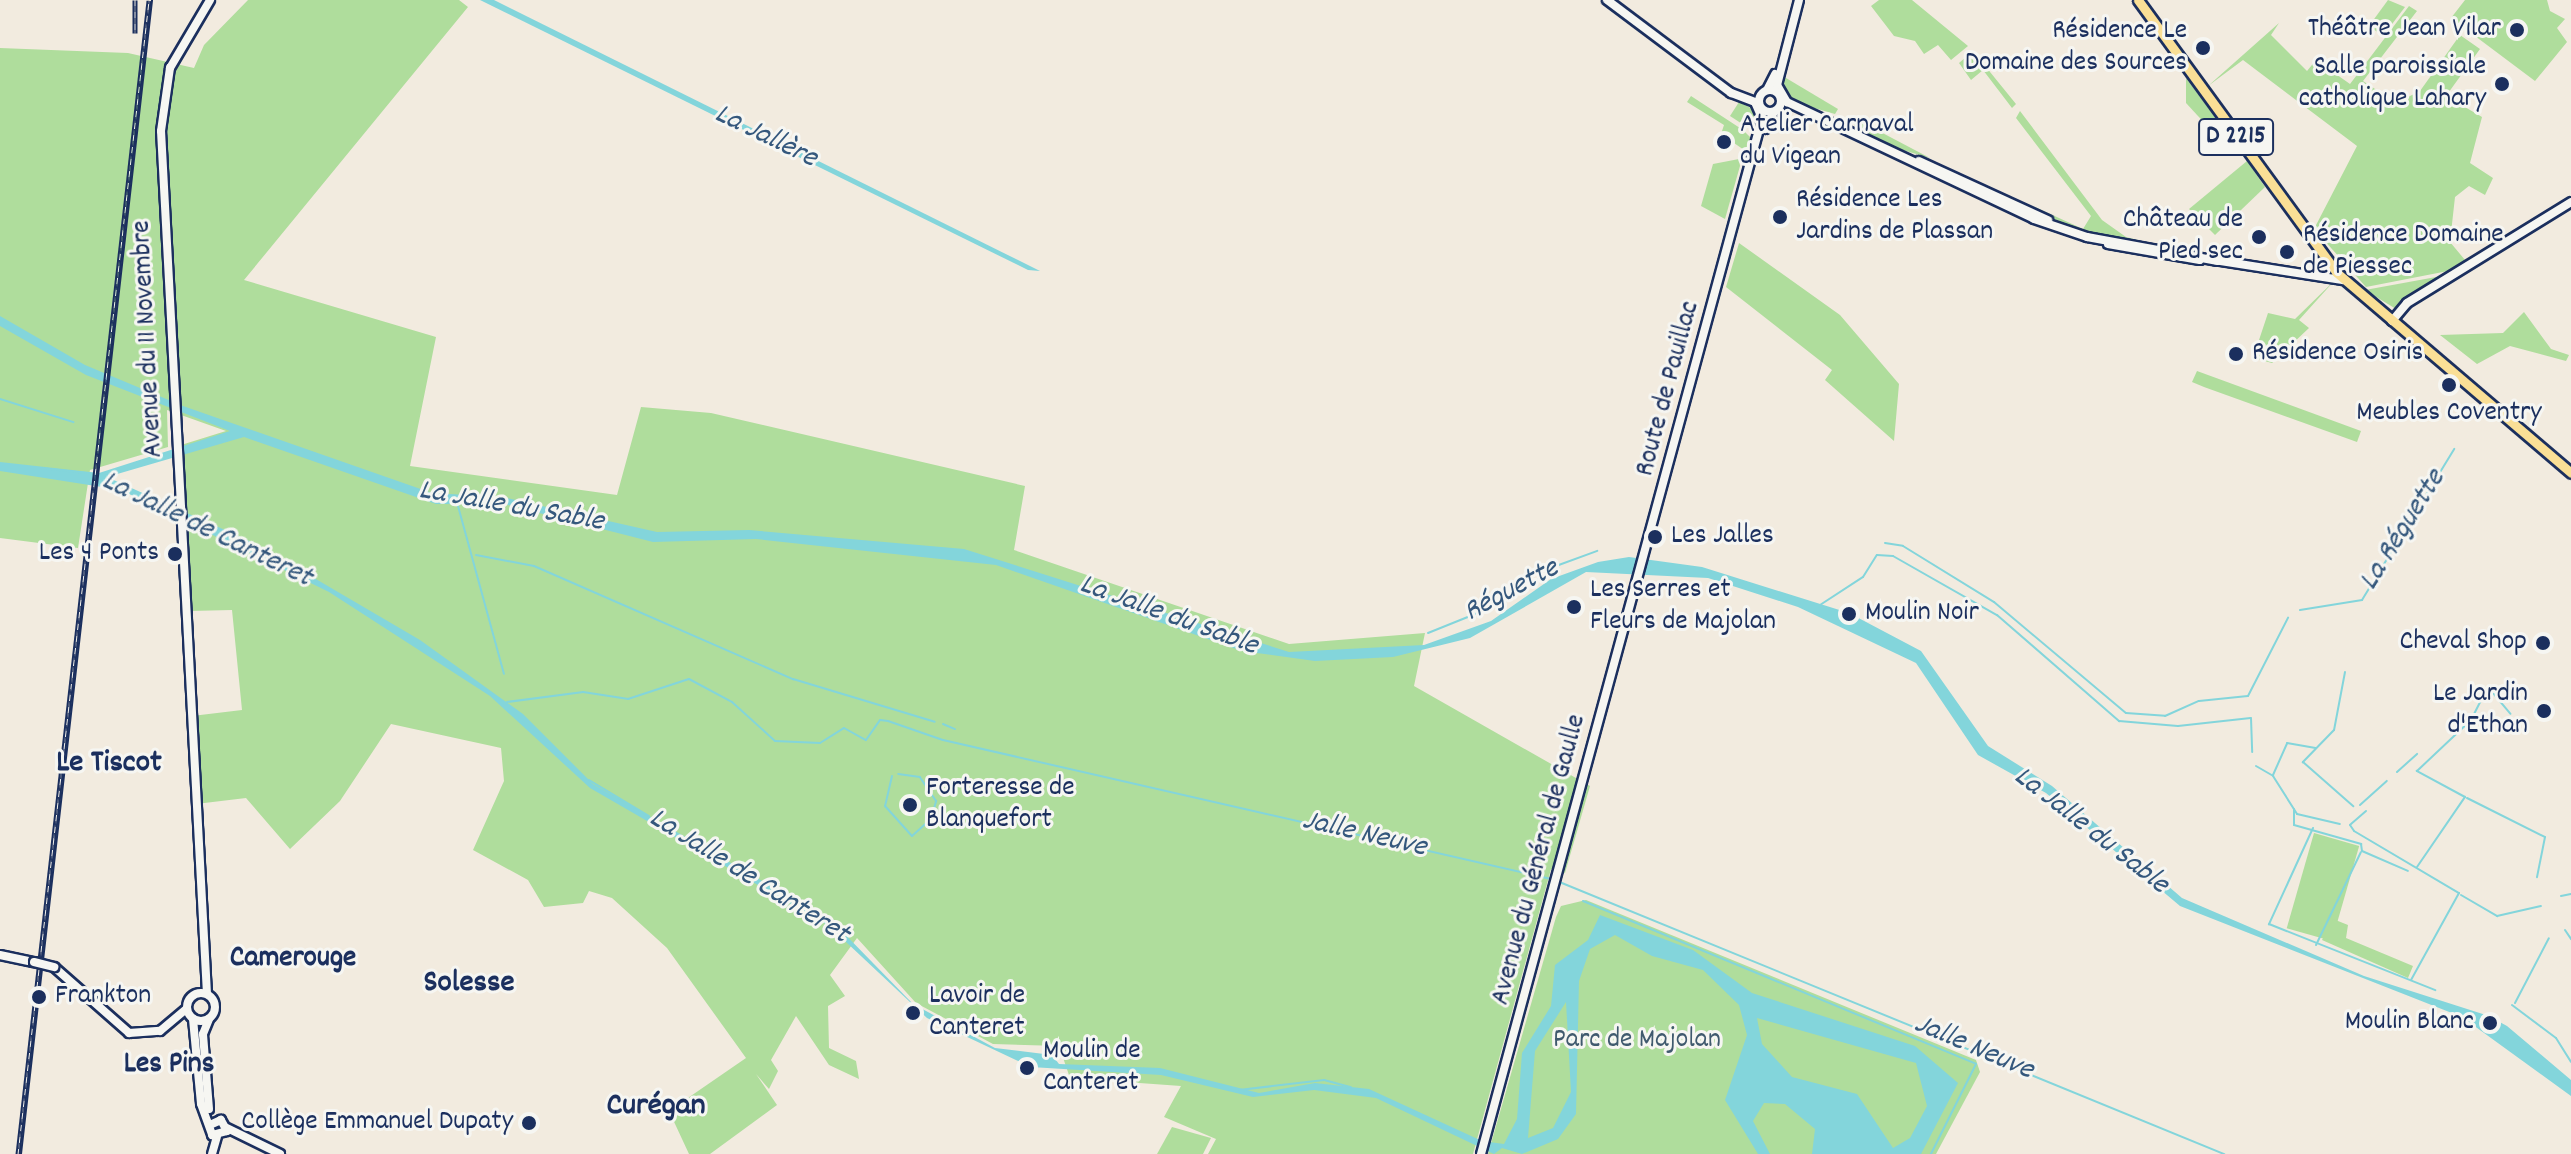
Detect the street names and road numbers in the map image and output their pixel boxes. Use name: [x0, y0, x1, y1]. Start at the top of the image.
road number: D 2215: [2198, 115, 2274, 159]
street label: Avenue du 11 Novembre: [126, 219, 172, 459]
street label: Route de Pauillac: [1629, 298, 1709, 480]
street label: Avenue du Général de Gaulle: [1485, 711, 1595, 1009]

